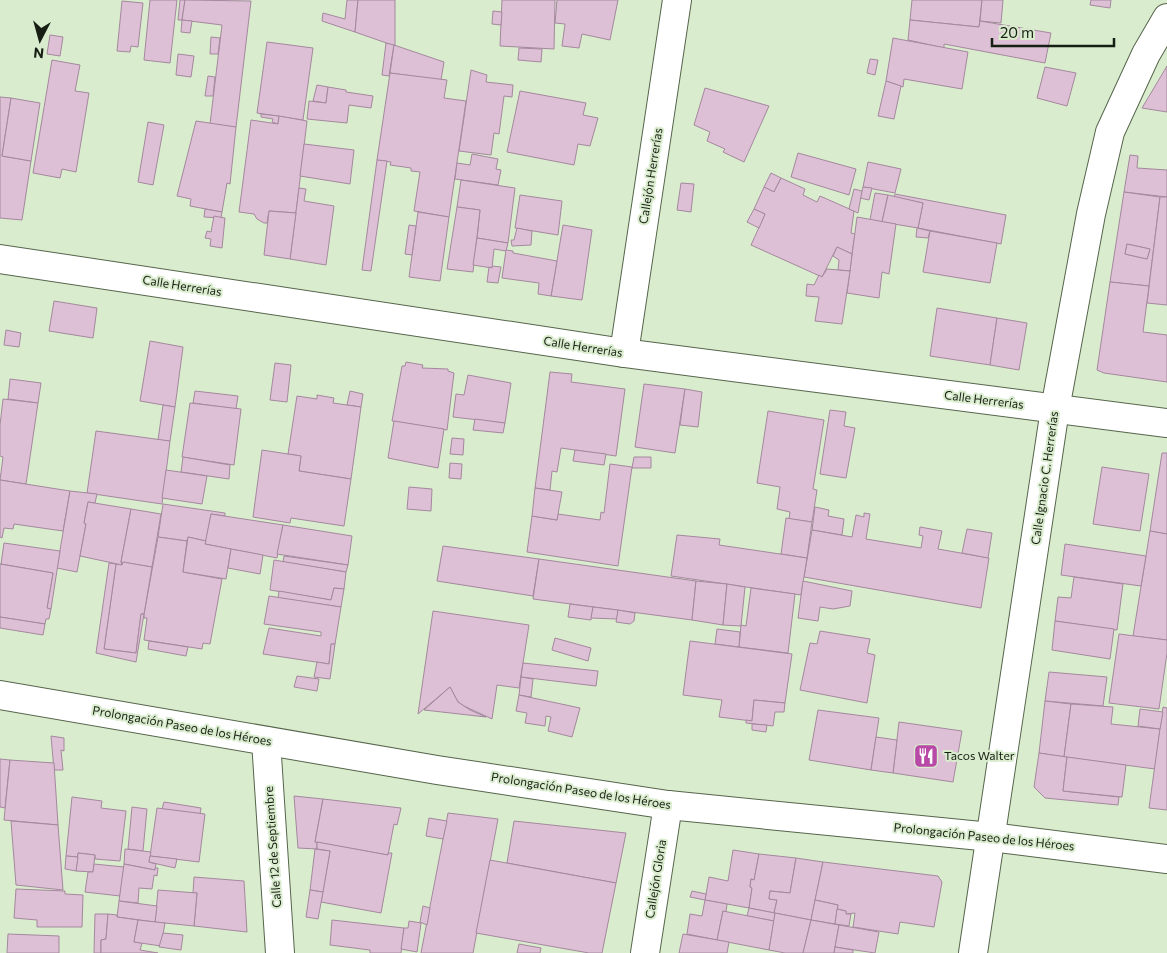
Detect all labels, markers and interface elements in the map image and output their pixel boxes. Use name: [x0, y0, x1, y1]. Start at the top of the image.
north arrow: [15, 15, 65, 65]
scale bar: [992, 15, 1114, 47]
text: 20 m: [1000, 23, 1034, 41]
text: N: [32, 44, 45, 62]
street label: Callejón Herrerías: [636, 127, 665, 225]
street label: Calle Herrerías: [142, 272, 223, 298]
street label: Calle Herrerías: [543, 333, 624, 359]
street label: Calle Herrerías: [944, 387, 1025, 411]
street label: Calle Ignacio C. Herrerías: [1028, 410, 1060, 546]
street label: Prolongación Paseo de los Héroes: [91, 702, 273, 748]
restaurant icon: Tacos Walter: [913, 743, 939, 769]
place label: Tacos Walter: [944, 748, 1015, 762]
street label: Prolongación Paseo de los Héroes: [490, 769, 672, 811]
street label: Calle 12 de Septiembre: [261, 786, 283, 908]
street label: Prolongación Paseo de los Héroes: [893, 820, 1075, 852]
street label: Callejón Gloria: [642, 838, 668, 919]

